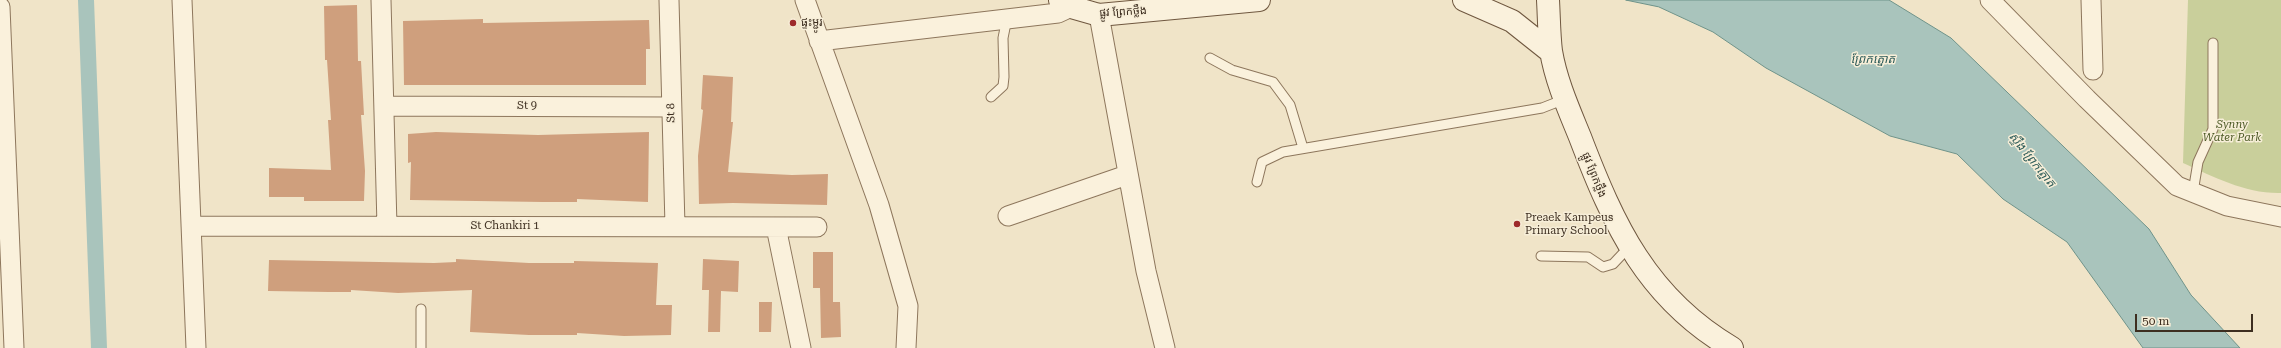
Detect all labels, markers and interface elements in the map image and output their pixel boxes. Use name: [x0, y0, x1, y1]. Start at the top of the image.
street label: ផ្លូវ ព្រែកថ្លឹង: [1099, 4, 1147, 20]
place label: ផ្ទះម្ជូរ: [801, 16, 822, 30]
marker: ផ្ទះម្ជូរ: [788, 18, 798, 28]
water label: ព្រែកត្នោត: [1851, 52, 1895, 66]
street label: St 9: [517, 99, 537, 113]
street label: St 8: [664, 103, 678, 123]
park label: Synny Water Park: [2203, 118, 2261, 144]
water label: ស្ទឹង ព្រែកត្នោត: [2006, 130, 2058, 190]
street label: ផ្លូវ ព្រែកថ្លឹង: [1579, 150, 1609, 200]
place label: Preaek Kampeus Primary School: [1525, 211, 1613, 237]
street label: St Chankiri 1: [470, 219, 540, 233]
marker: Preaek Kampeus Primary School: [1512, 219, 1522, 229]
scale bar: [2137, 306, 2255, 332]
text: 50 m: [2142, 314, 2169, 328]

